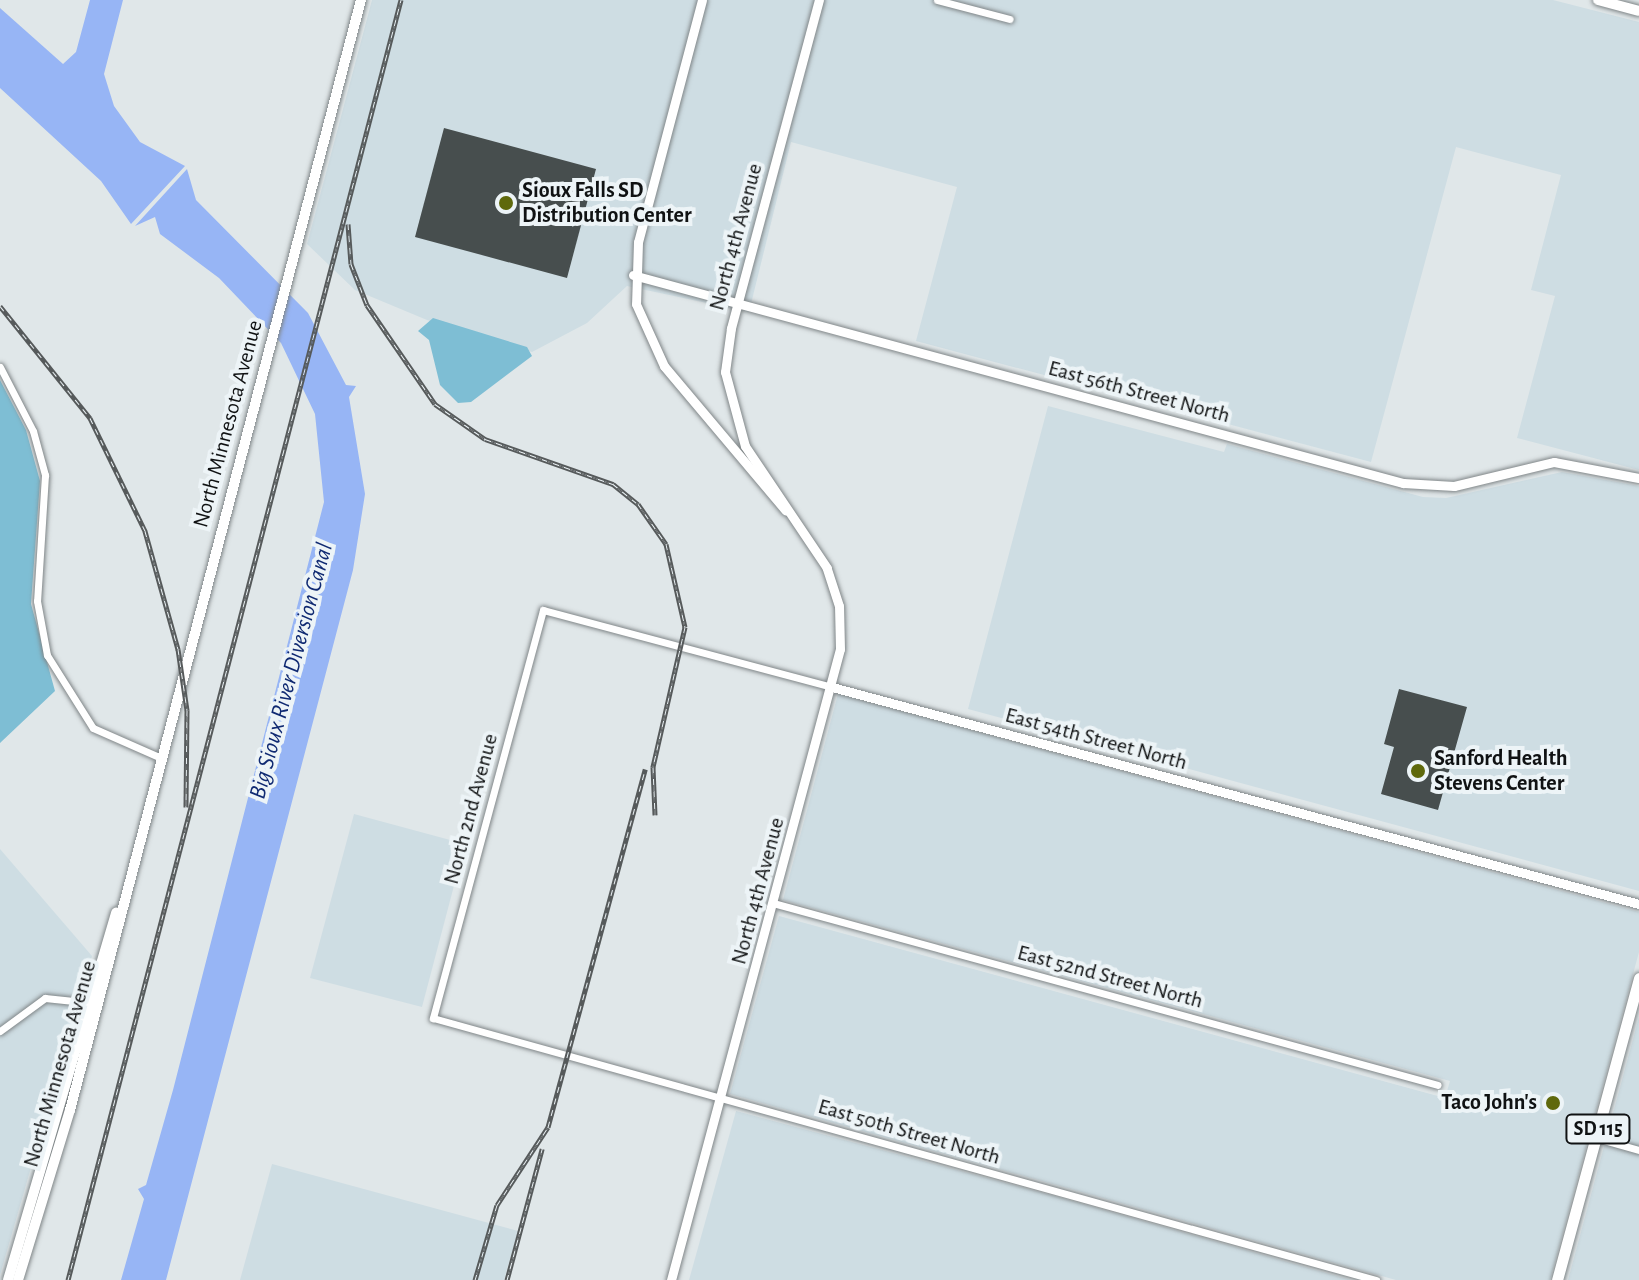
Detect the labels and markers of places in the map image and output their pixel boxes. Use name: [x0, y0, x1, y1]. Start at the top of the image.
place label: Sioux Falls SD Distribution Center: [522, 177, 692, 228]
marker: Sioux Falls SD Distribution Center: [497, 194, 515, 212]
place label: Sanford Health Stevens Center: [1434, 745, 1568, 796]
marker: Sanford Health Stevens Center: [1409, 762, 1427, 780]
place label: Taco John's: [1441, 1090, 1537, 1116]
marker: Taco John's: [1544, 1094, 1562, 1112]

